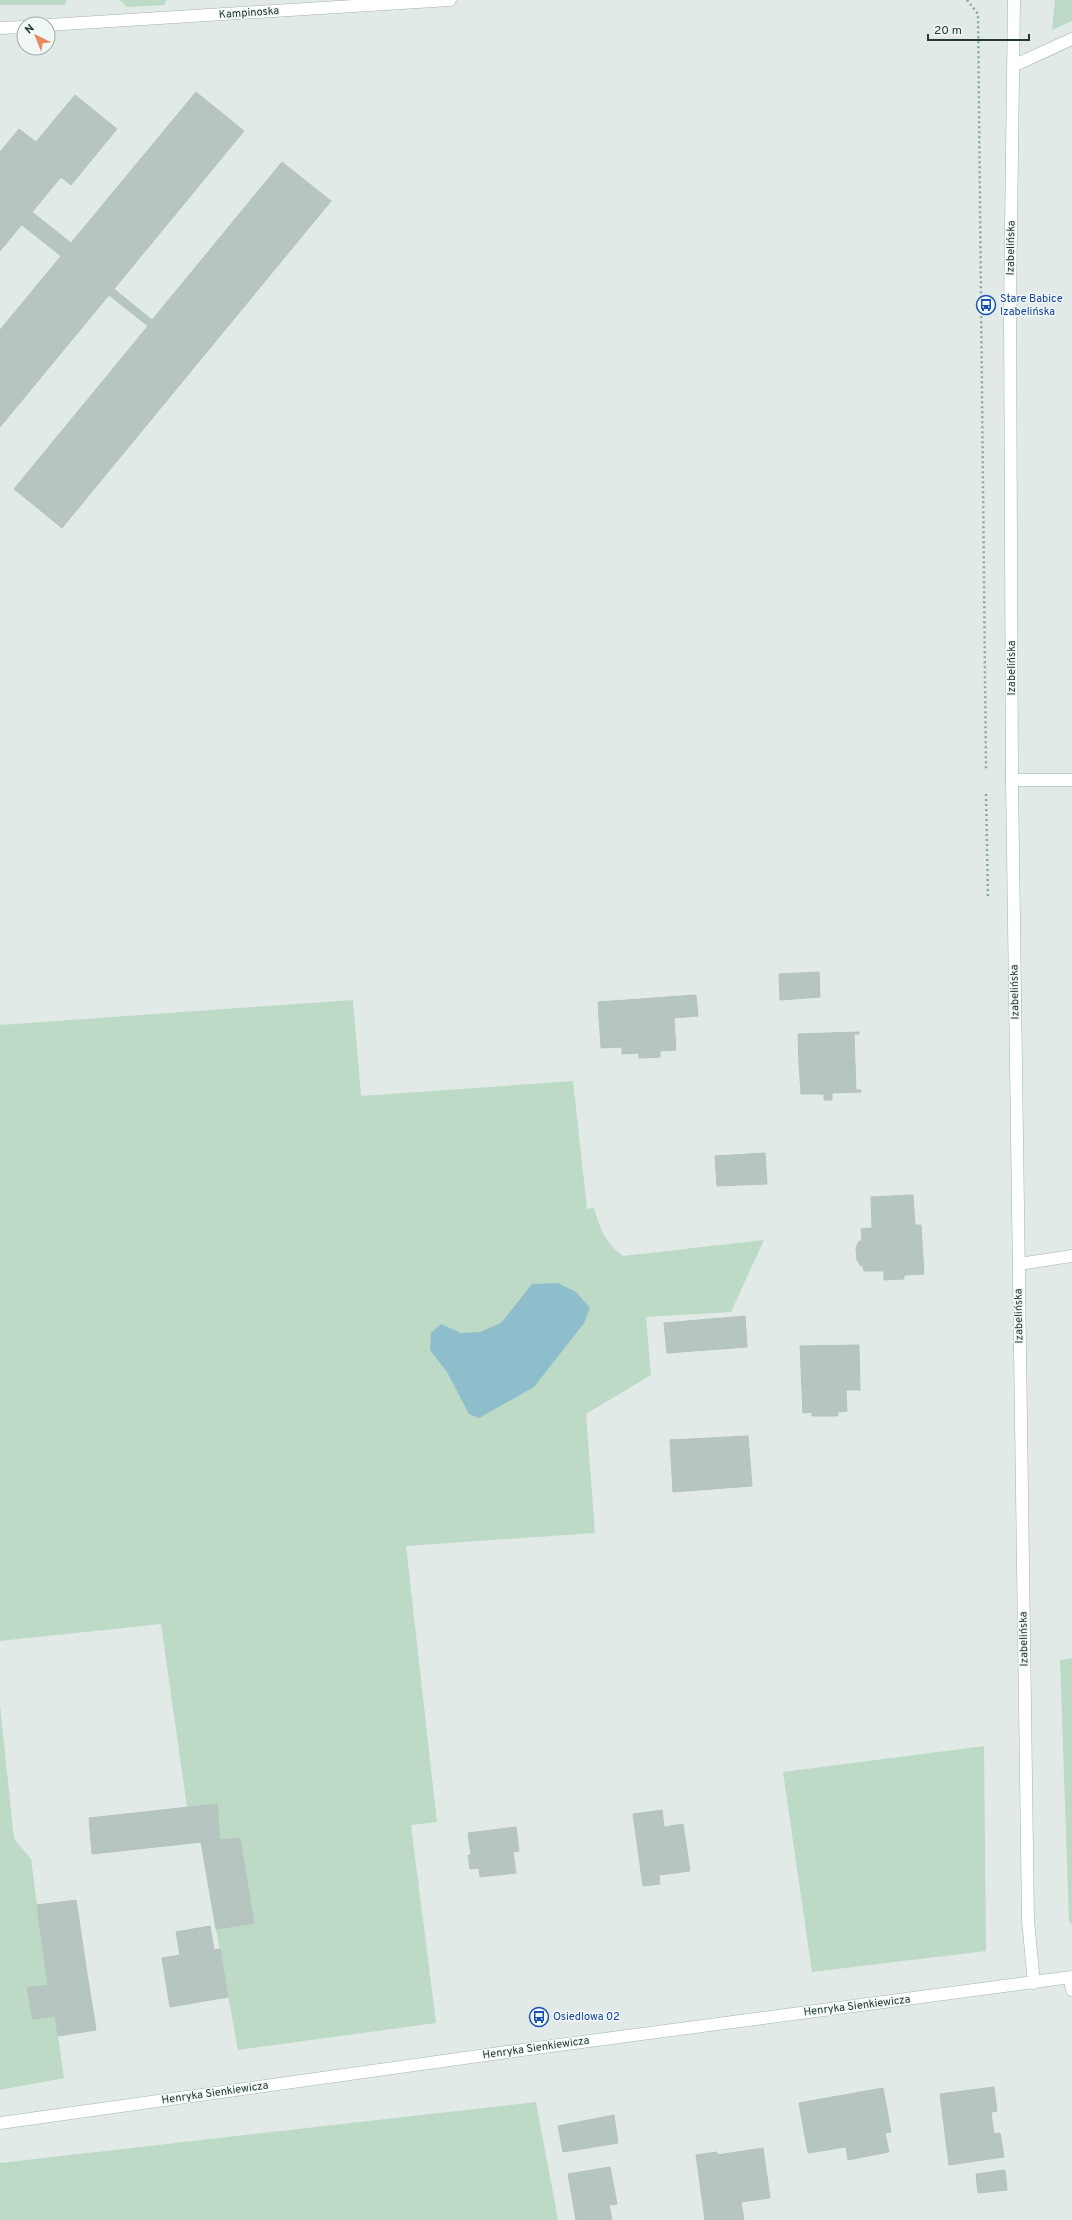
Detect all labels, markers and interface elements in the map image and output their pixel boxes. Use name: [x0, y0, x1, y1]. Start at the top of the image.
street label: Kampinoska: [218, 4, 280, 22]
north arrow: [16, 16, 56, 56]
scale bar: [928, 16, 1029, 42]
text: N: [22, 22, 38, 37]
text: 20 m: [934, 23, 962, 39]
street label: Izabelińska: [1004, 220, 1018, 276]
place label: Stare Babice Izabelińska: [1000, 292, 1063, 319]
bus stop icon: Stare Babice Izabelińska: [975, 294, 997, 316]
street label: Izabelińska: [1005, 640, 1019, 696]
street label: Izabelińska: [1008, 964, 1022, 1020]
street label: Izabelińska: [1012, 1288, 1026, 1344]
street label: Izabelińska: [1017, 1611, 1031, 1667]
street label: Henryka Sienkiewicza: [803, 1992, 911, 2020]
bus stop icon: Osiedlowa 02: [528, 2006, 550, 2028]
place label: Osiedlowa 02: [553, 2010, 620, 2024]
street label: Henryka Sienkiewicza: [482, 2034, 590, 2062]
street label: Henryka Sienkiewicza: [161, 2079, 269, 2107]

